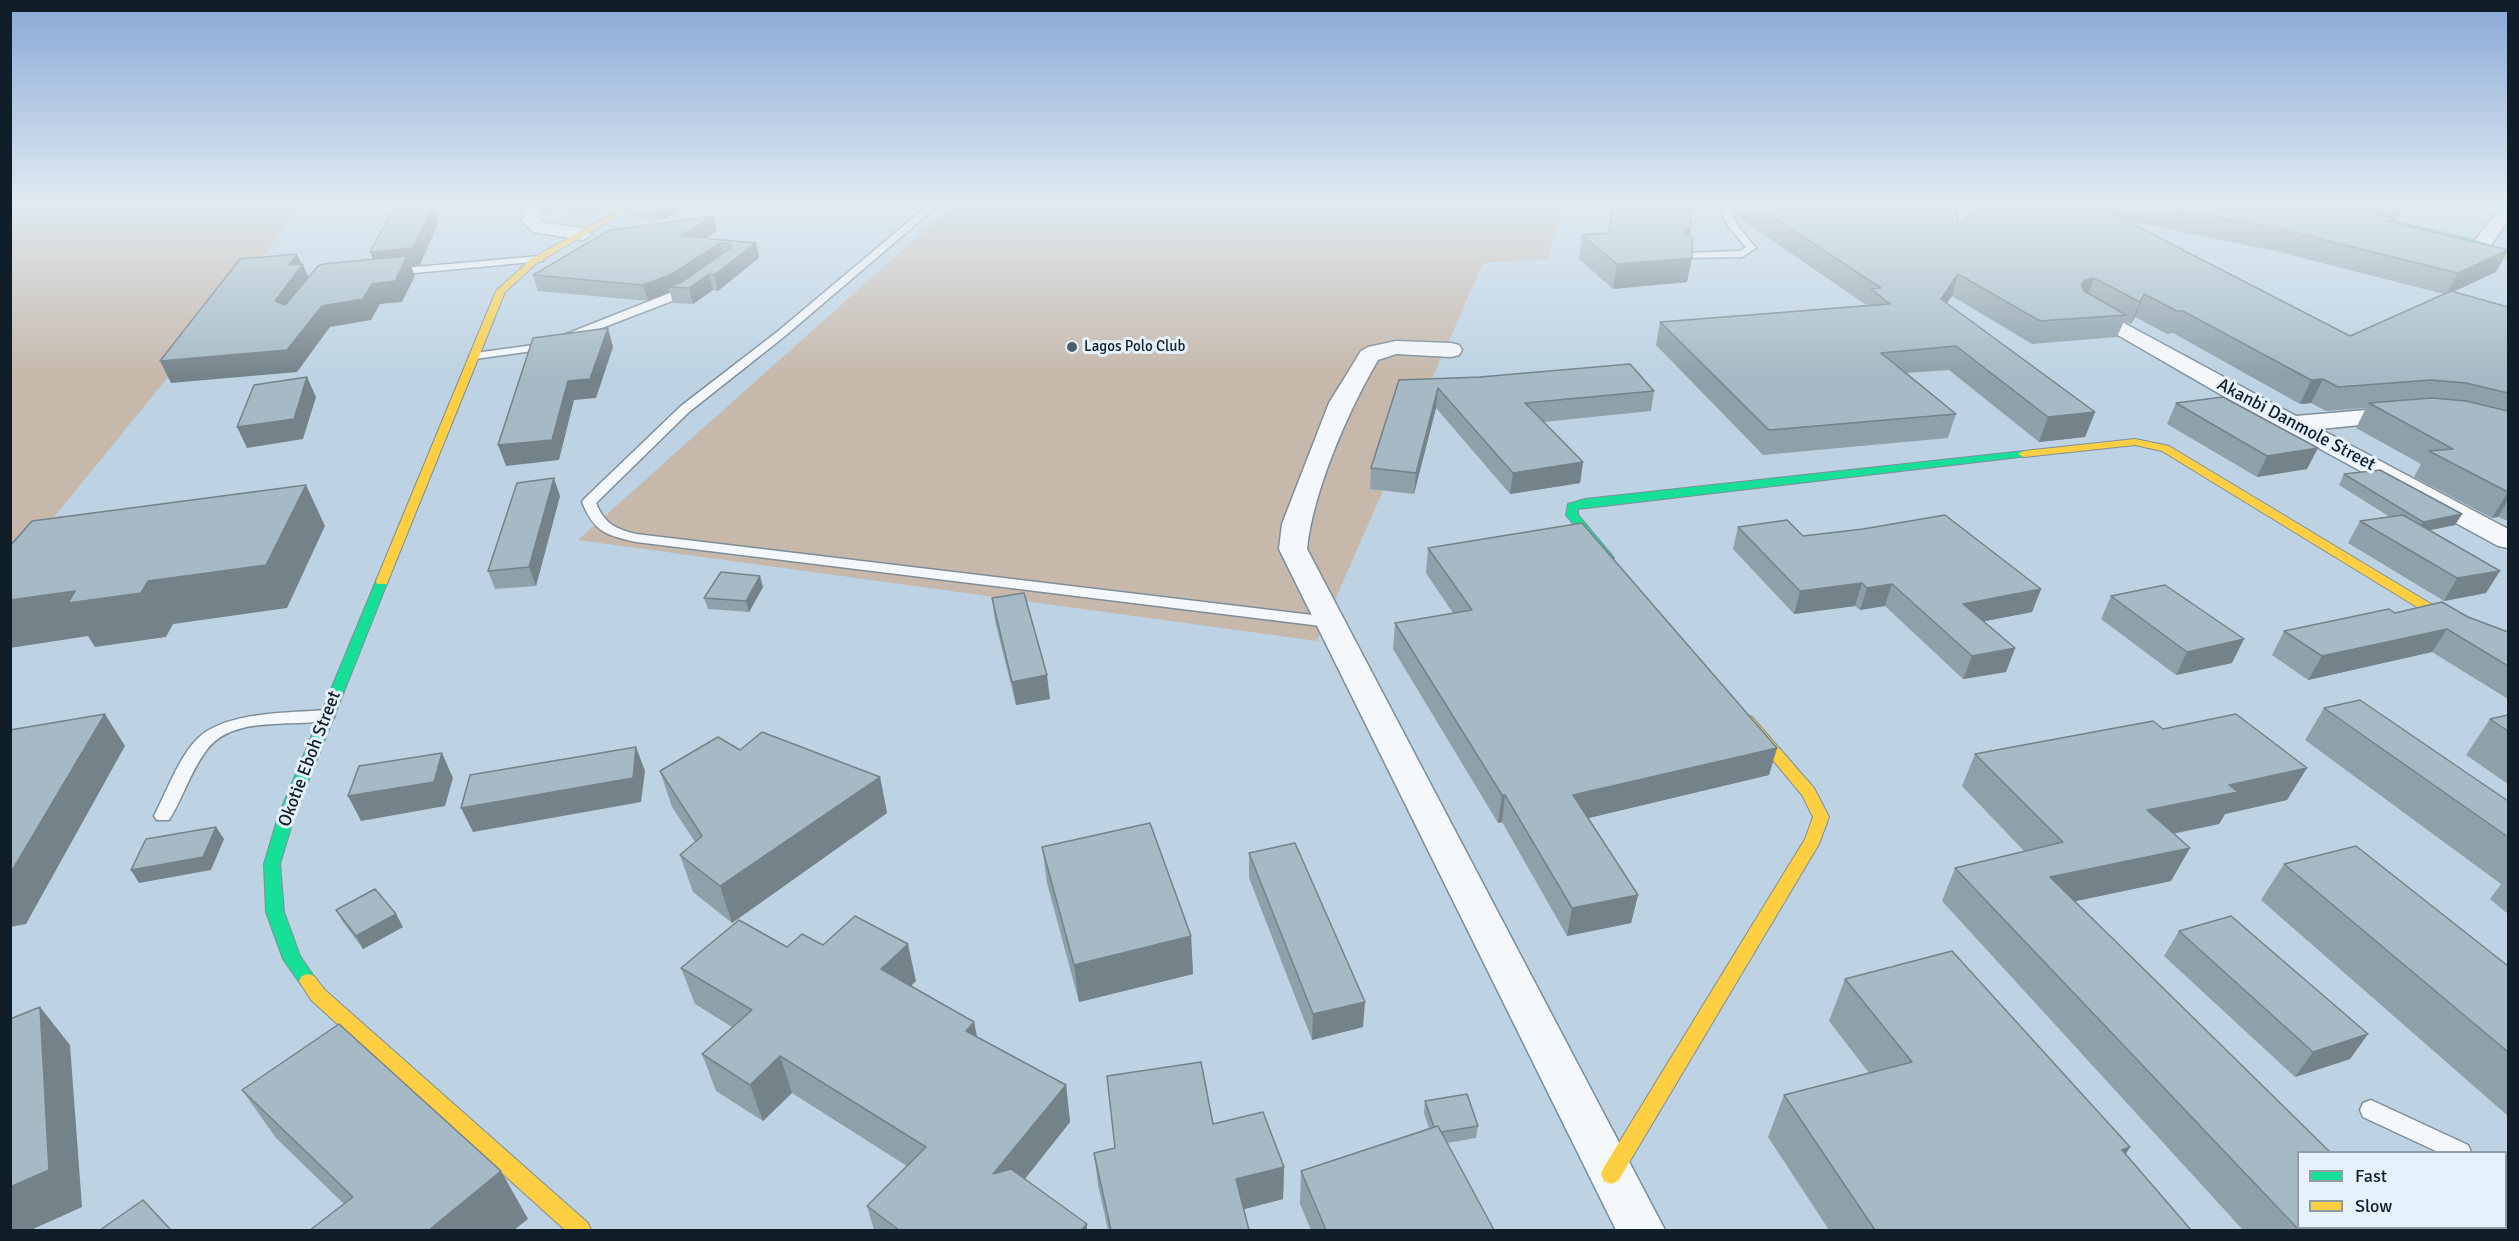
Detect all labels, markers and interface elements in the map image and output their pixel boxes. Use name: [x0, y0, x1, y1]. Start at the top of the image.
place label: Lagos Polo Club: [1084, 338, 1185, 356]
marker: Lagos Polo Club: [1065, 340, 1079, 354]
street label: Akanbi Danmole Street: [2213, 374, 2379, 476]
street label: Okotie Eboh Street: [274, 688, 346, 830]
legend: [2297, 1151, 2507, 1229]
text: Fast: [2355, 1165, 2387, 1187]
text: Slow: [2355, 1195, 2392, 1217]

